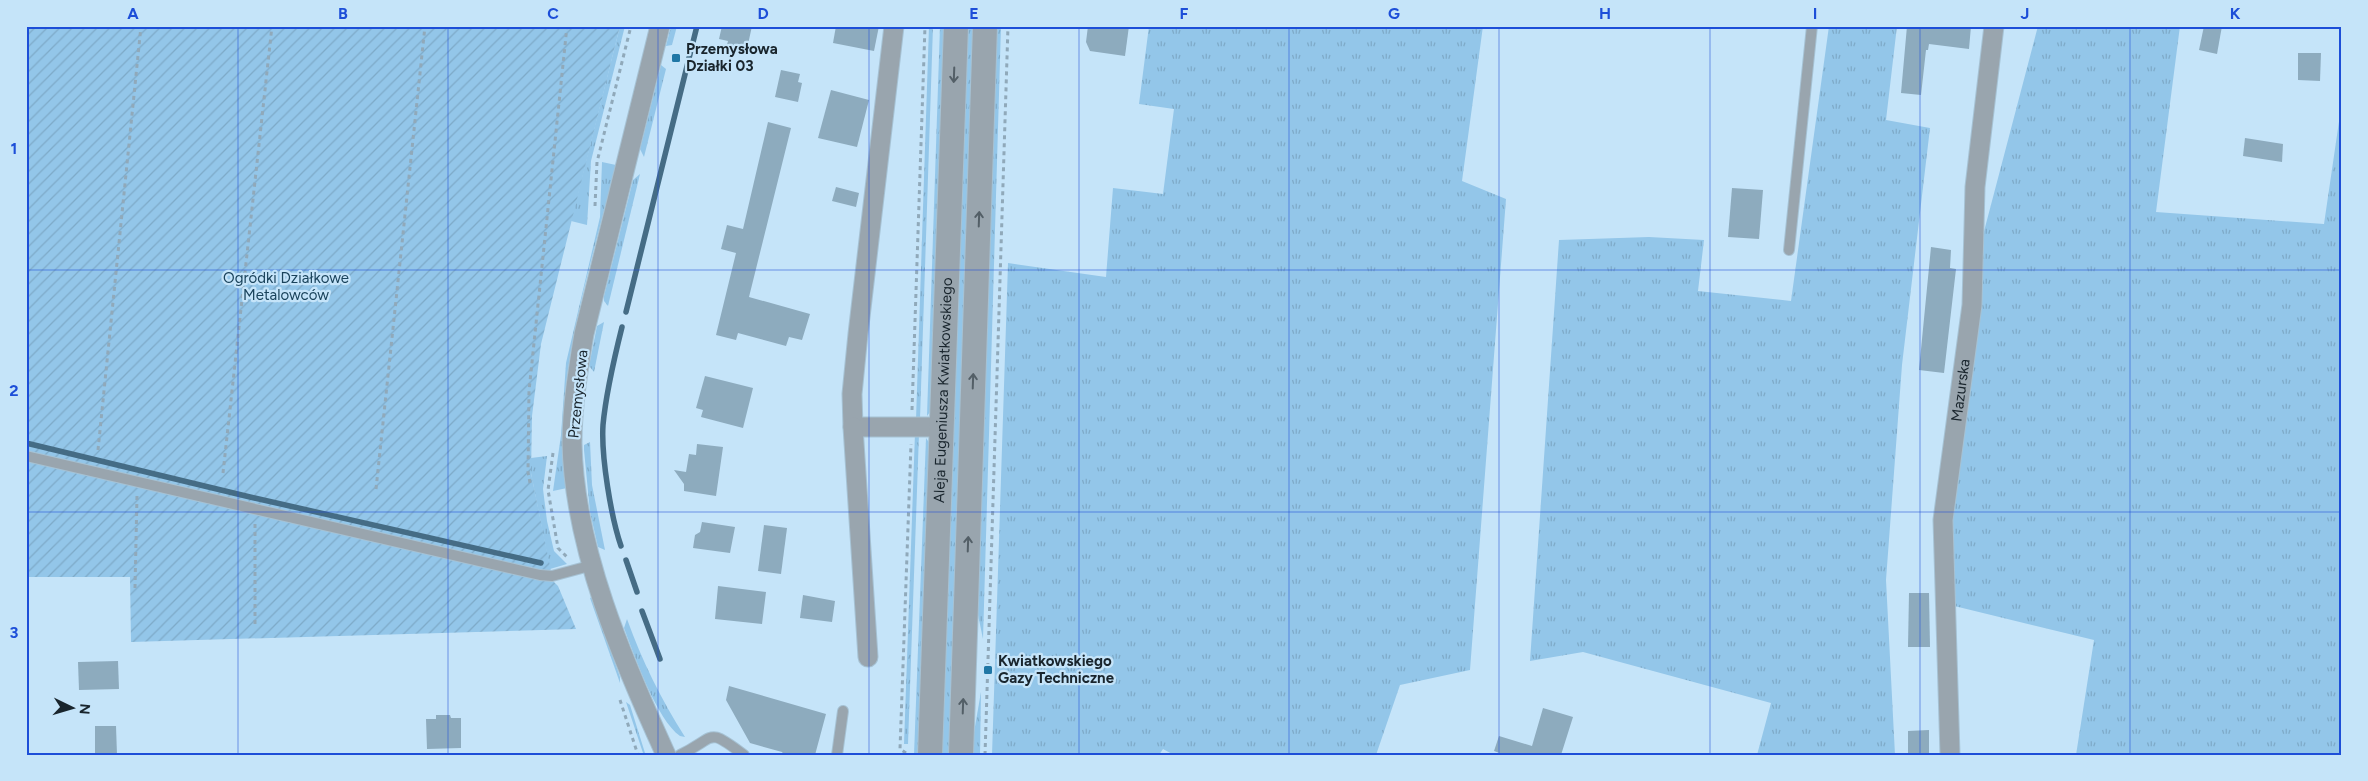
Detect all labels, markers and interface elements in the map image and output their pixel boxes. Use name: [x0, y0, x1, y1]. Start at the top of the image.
text: A: [127, 4, 139, 23]
text: B: [338, 4, 348, 23]
text: C: [547, 4, 559, 23]
text: D: [757, 4, 769, 23]
text: E: [969, 4, 979, 23]
text: F: [1180, 4, 1189, 23]
text: G: [1388, 4, 1400, 23]
text: H: [1599, 4, 1611, 23]
text: I: [1813, 4, 1817, 23]
text: J: [2021, 4, 2029, 23]
text: K: [2230, 4, 2241, 23]
place label: Przemysłowa Działki 03: [686, 40, 778, 75]
marker: Przemysłowa Działki 03: [670, 52, 682, 64]
one-way arrow: [950, 67, 959, 83]
text: 1: [11, 139, 17, 158]
one-way arrow: [974, 211, 983, 227]
park label: Ogródki Działkowe Metalowców: [223, 269, 349, 304]
street label: Aleja Eugeniusza Kwiatkowskiego: [930, 277, 956, 503]
street label: Przemysłowa: [564, 349, 592, 439]
street label: Mazurska: [1947, 358, 1974, 423]
one-way arrow: [969, 373, 978, 389]
text: 2: [9, 381, 19, 400]
one-way arrow: [963, 536, 973, 552]
text: 3: [10, 623, 19, 642]
place label: Kwiatkowskiego Gazy Techniczne: [998, 652, 1115, 687]
marker: Kwiatkowskiego Gazy Techniczne: [982, 664, 994, 676]
north arrow: [48, 684, 98, 734]
one-way arrow: [958, 698, 967, 714]
text: N: [76, 703, 93, 715]

